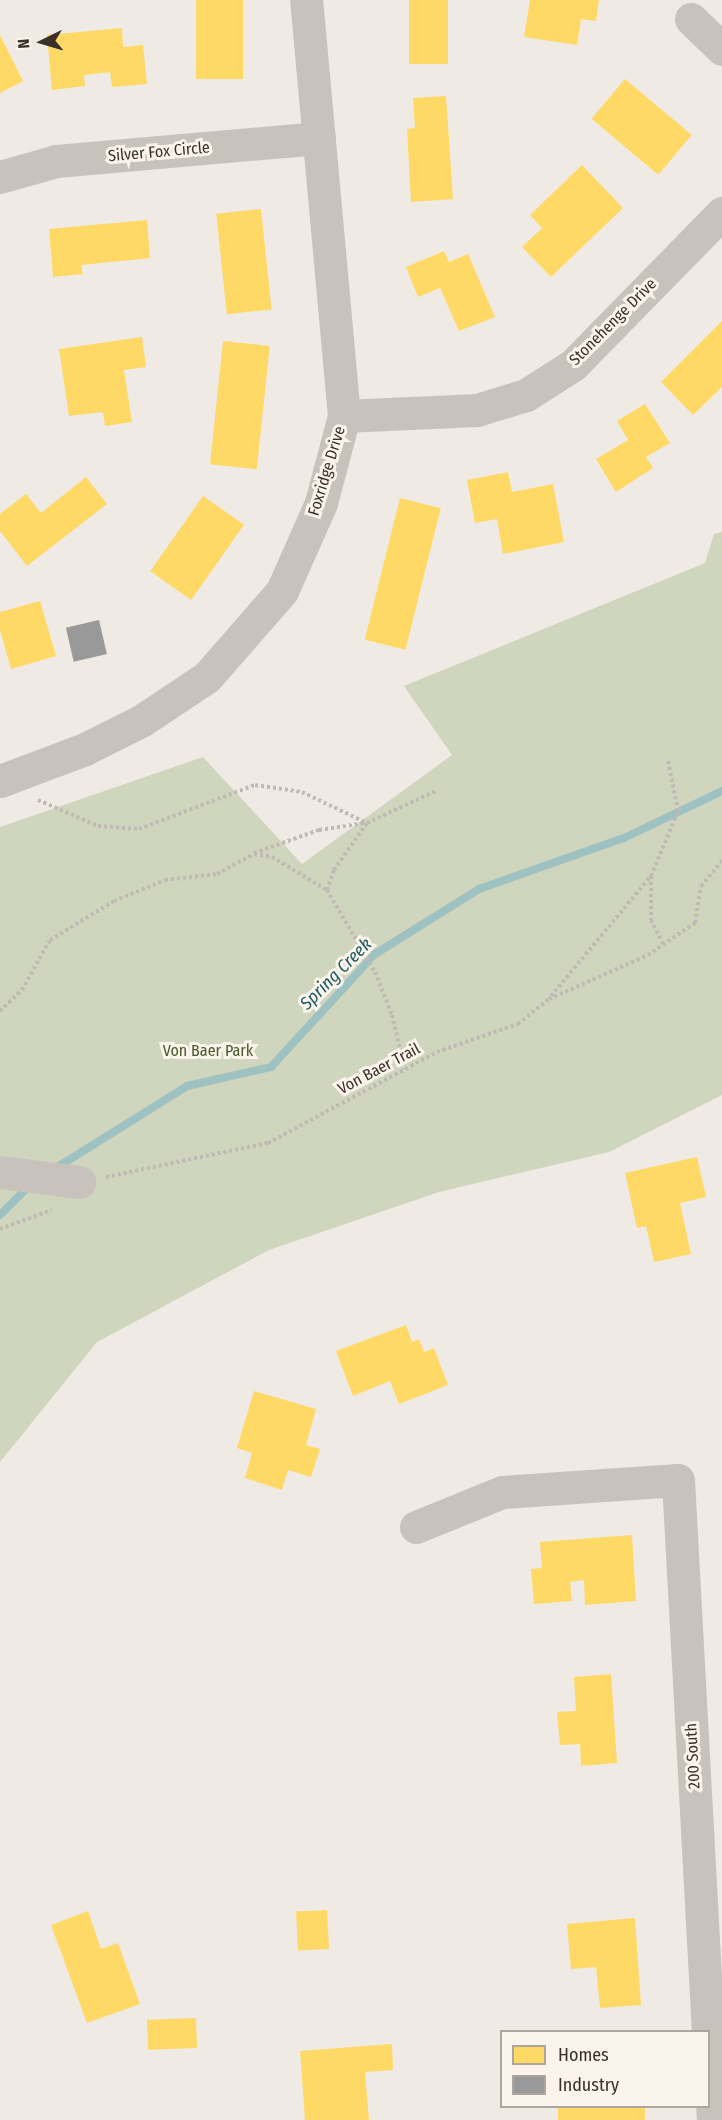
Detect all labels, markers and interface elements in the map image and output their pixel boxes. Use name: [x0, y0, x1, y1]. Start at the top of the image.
north arrow: [12, 12, 72, 72]
text: N: [14, 38, 33, 49]
street label: Silver Fox Circle: [107, 138, 211, 166]
street label: Stonehenge Drive: [565, 274, 661, 370]
street label: Foxridge Drive: [304, 424, 350, 518]
water label: Spring Creek: [296, 934, 376, 1014]
street label: Von Baer Trail: [335, 1039, 423, 1099]
park label: Von Baer Park: [163, 1041, 253, 1061]
street label: 200 South: [682, 1723, 704, 1789]
legend: [500, 2030, 710, 2108]
text: Homes: [558, 2044, 609, 2066]
text: Industry: [558, 2074, 619, 2096]

